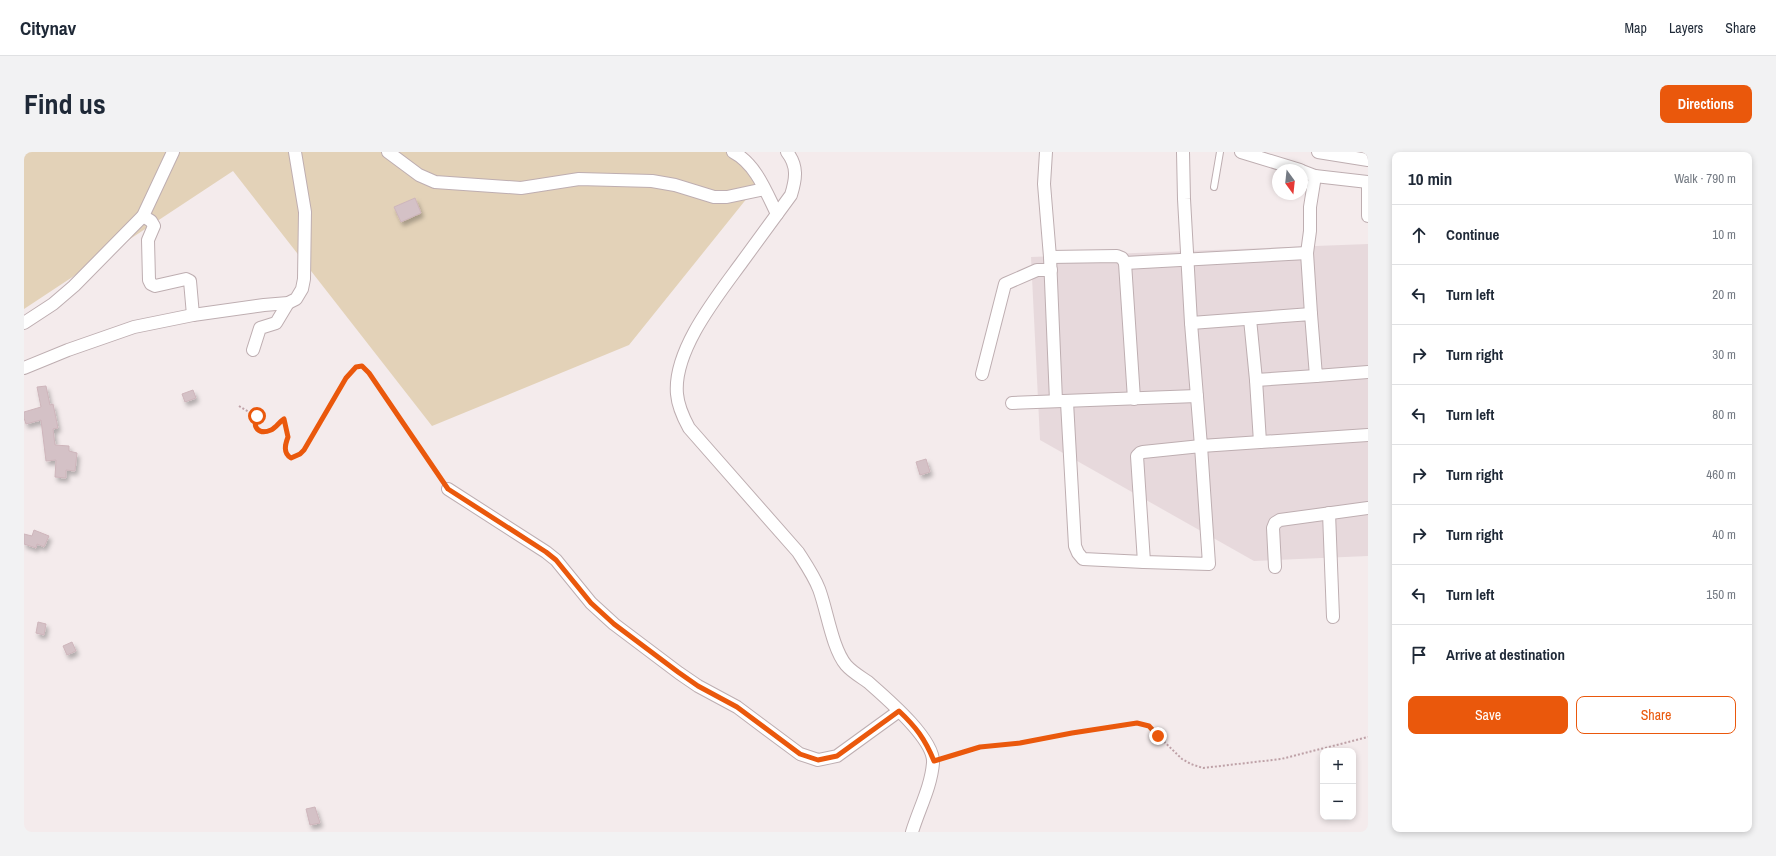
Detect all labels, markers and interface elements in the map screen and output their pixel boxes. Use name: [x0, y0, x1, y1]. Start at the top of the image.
text: Citynav: [20, 15, 76, 41]
text: Map: [1625, 19, 1647, 37]
text: Layers: [1669, 19, 1703, 37]
text: Share: [1725, 19, 1756, 37]
text: Find us: [24, 85, 106, 123]
button: Directions: [1660, 85, 1752, 123]
north arrow: [1272, 164, 1308, 200]
text: 10 min: [1408, 167, 1452, 190]
text: Walk · 790 m: [1674, 170, 1736, 187]
icon: ahead: [1408, 224, 1430, 246]
text: Continue: [1446, 224, 1499, 245]
text: 10 m: [1712, 226, 1736, 243]
icon: left: [1408, 284, 1430, 306]
text: Turn left: [1446, 284, 1494, 305]
text: 20 m: [1712, 286, 1736, 303]
icon: right: [1408, 344, 1430, 366]
text: Turn right: [1446, 344, 1503, 365]
text: 30 m: [1712, 346, 1736, 363]
icon: left: [1408, 404, 1430, 426]
text: Turn left: [1446, 404, 1494, 425]
text: 80 m: [1712, 406, 1736, 423]
route start: [248, 407, 266, 425]
icon: right: [1408, 464, 1430, 486]
text: Turn right: [1446, 464, 1503, 485]
text: 460 m: [1706, 466, 1736, 483]
icon: right: [1408, 524, 1430, 546]
text: Turn right: [1446, 524, 1503, 545]
text: 40 m: [1712, 526, 1736, 543]
icon: left: [1408, 584, 1430, 606]
text: Turn left: [1446, 584, 1494, 605]
text: 150 m: [1706, 586, 1736, 603]
icon: arrive: [1408, 644, 1430, 666]
text: Arrive at destination: [1446, 644, 1565, 665]
button: Save: [1408, 696, 1568, 734]
button: Share: [1576, 696, 1736, 734]
route end: [1149, 727, 1167, 745]
map controls: [1320, 748, 1356, 820]
button: +: [1320, 748, 1356, 784]
button: −: [1320, 784, 1356, 820]

